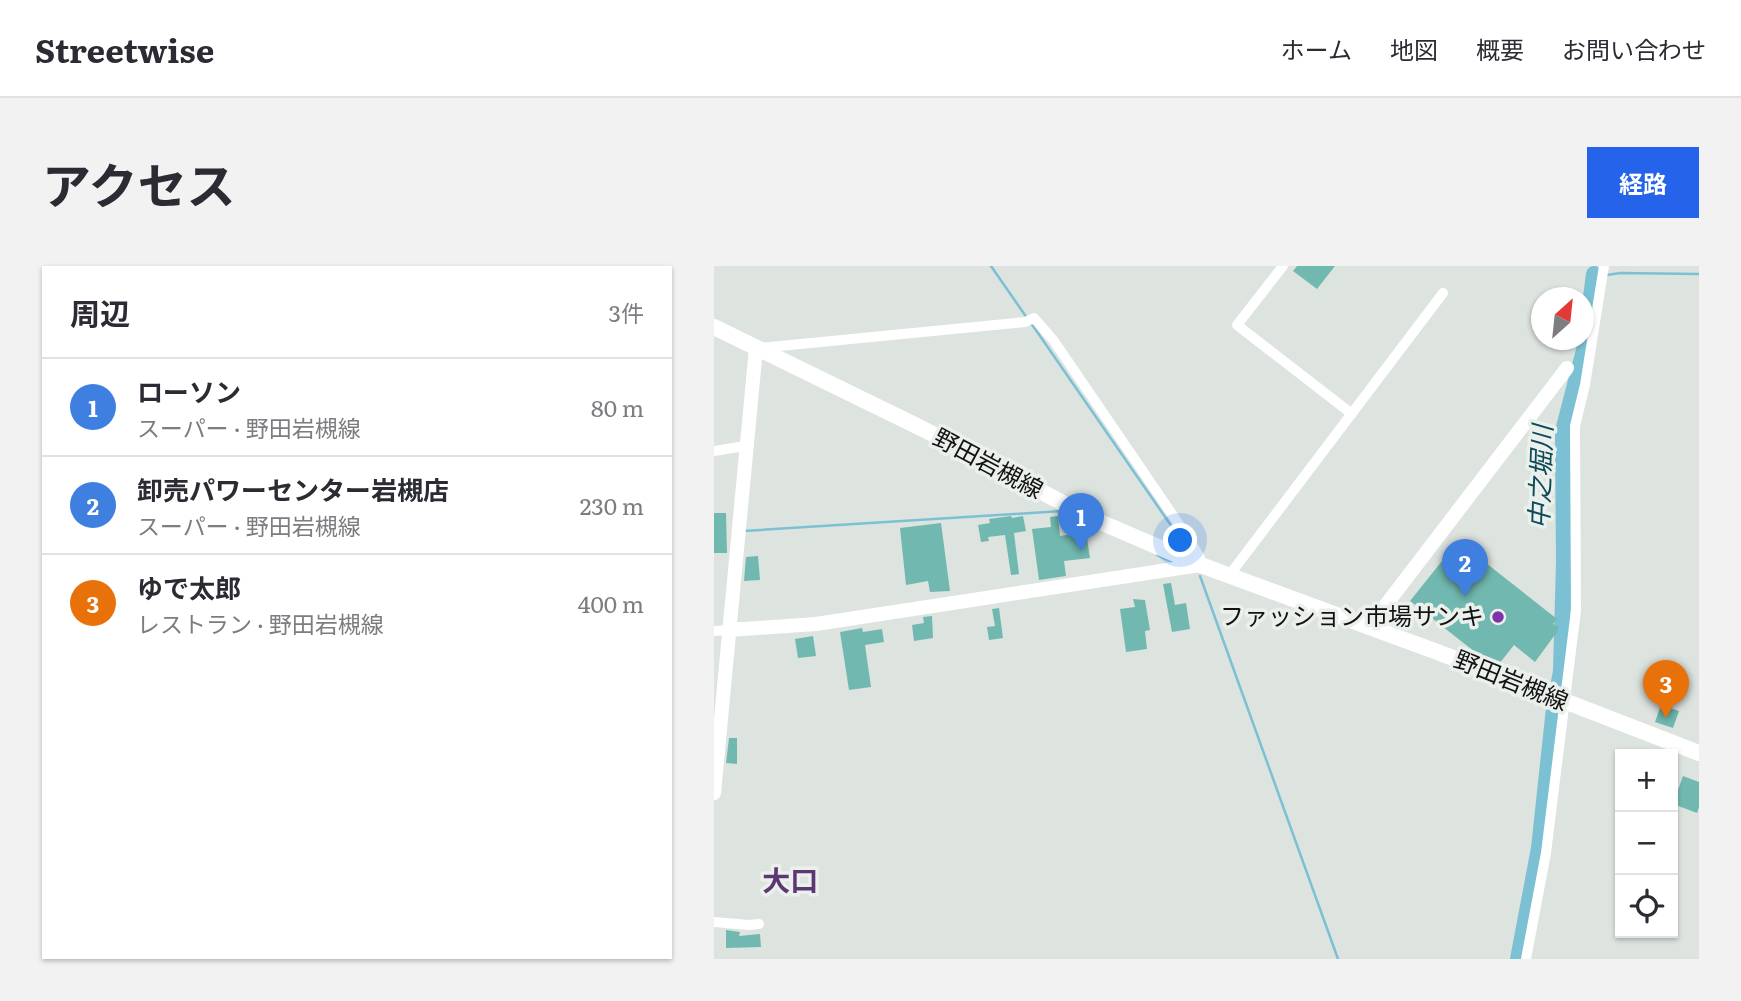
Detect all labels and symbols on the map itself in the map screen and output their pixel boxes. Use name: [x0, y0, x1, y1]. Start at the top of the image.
north arrow: [1531, 287, 1594, 350]
street label: 野田岩槻線: [928, 418, 1050, 505]
water label: 中之堀川: [1517, 421, 1560, 530]
pin: 1: [1058, 493, 1104, 551]
your location: [1163, 523, 1197, 557]
pin: 2: [1442, 539, 1488, 597]
place label: ファッション市場サンキ: [1220, 597, 1484, 632]
marker: ファッション市場サンキ: [1490, 609, 1506, 625]
street label: 野田岩槻線: [1450, 640, 1574, 717]
pin: 3: [1643, 660, 1689, 718]
district label: 大口: [762, 858, 818, 900]

